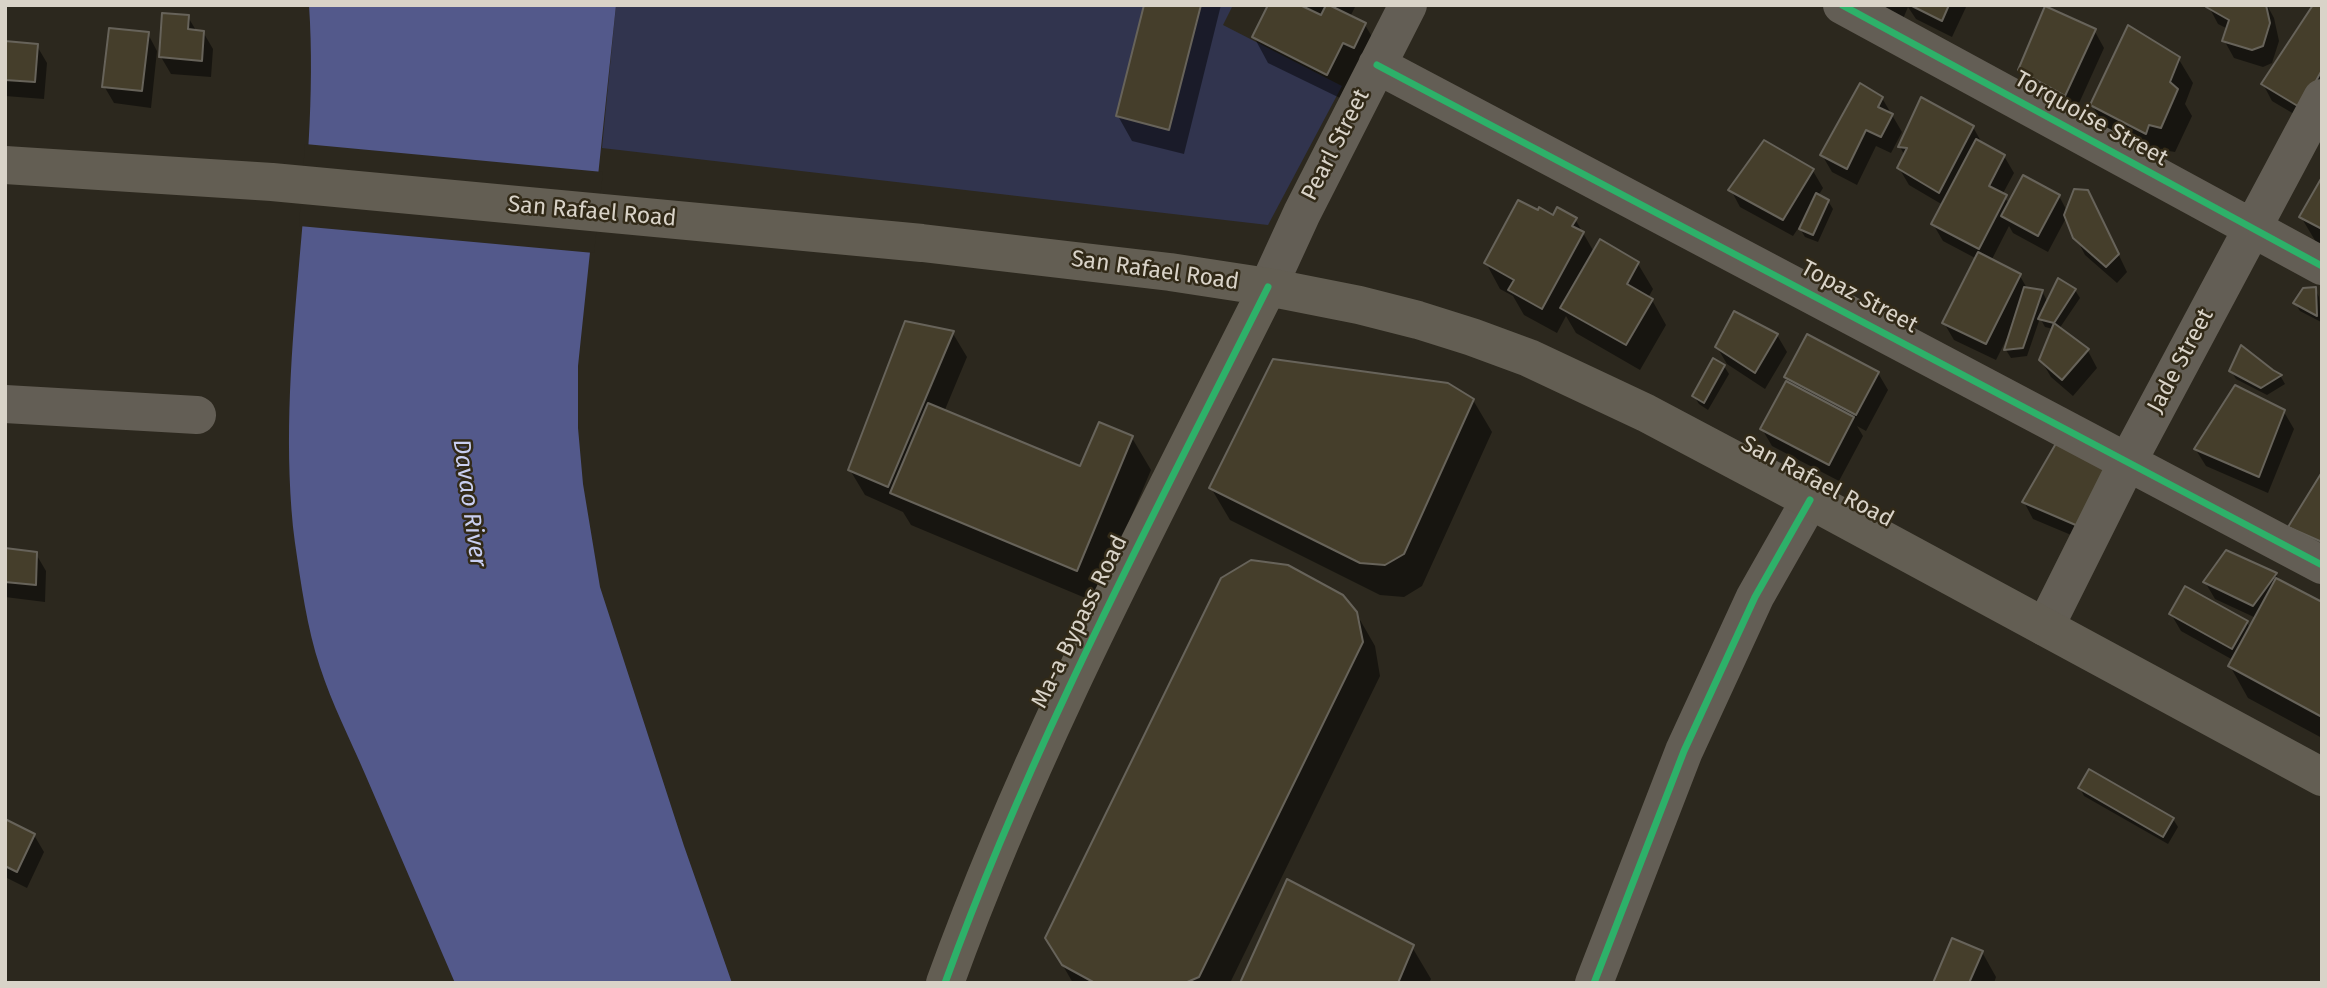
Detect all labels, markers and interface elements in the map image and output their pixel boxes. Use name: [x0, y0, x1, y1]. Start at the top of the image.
street label: Torquoise Street: [2009, 65, 2173, 173]
street label: Pearl Street: [1296, 85, 1376, 205]
street label: San Rafael Road: [507, 191, 677, 233]
street label: San Rafael Road: [1069, 246, 1241, 296]
street label: Topaz Street: [1796, 255, 1922, 339]
street label: Jade Street: [2142, 304, 2220, 418]
street label: San Rafael Road: [1736, 430, 1898, 534]
water label: Davao River: [446, 437, 492, 569]
street label: Ma-a Bypass Road: [1026, 531, 1134, 713]

